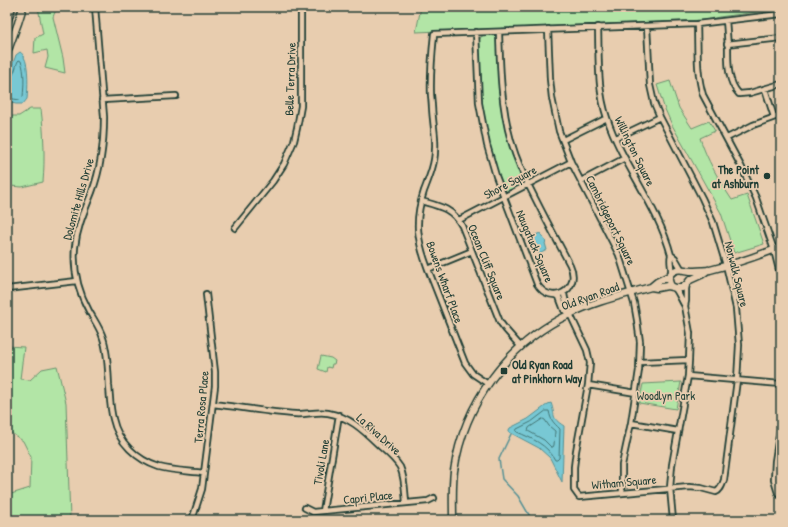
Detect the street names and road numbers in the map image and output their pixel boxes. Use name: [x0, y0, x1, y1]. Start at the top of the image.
street label: Belle Terra Drive: [280, 42, 300, 116]
street label: Willington Square: [611, 113, 659, 189]
street label: Dolomite Hills Drive: [58, 156, 98, 242]
street label: Shore Square: [481, 161, 540, 203]
street label: Cambridgeport Square: [582, 172, 640, 268]
street label: Naugatuck Square: [512, 207, 558, 285]
street label: Ocean Cliff Square: [464, 222, 510, 303]
street label: Bowens Wharf Place: [422, 239, 468, 326]
street label: Norwalk Square: [721, 239, 753, 309]
street label: Old Ryan Road: [559, 278, 622, 314]
street label: Terra Rosa Place: [189, 370, 213, 444]
street label: La Riva Drive: [353, 409, 405, 459]
street label: Tivoli Lane: [309, 438, 333, 486]
street label: Witham Square: [591, 471, 657, 493]
street label: Capri Place: [342, 486, 394, 508]

